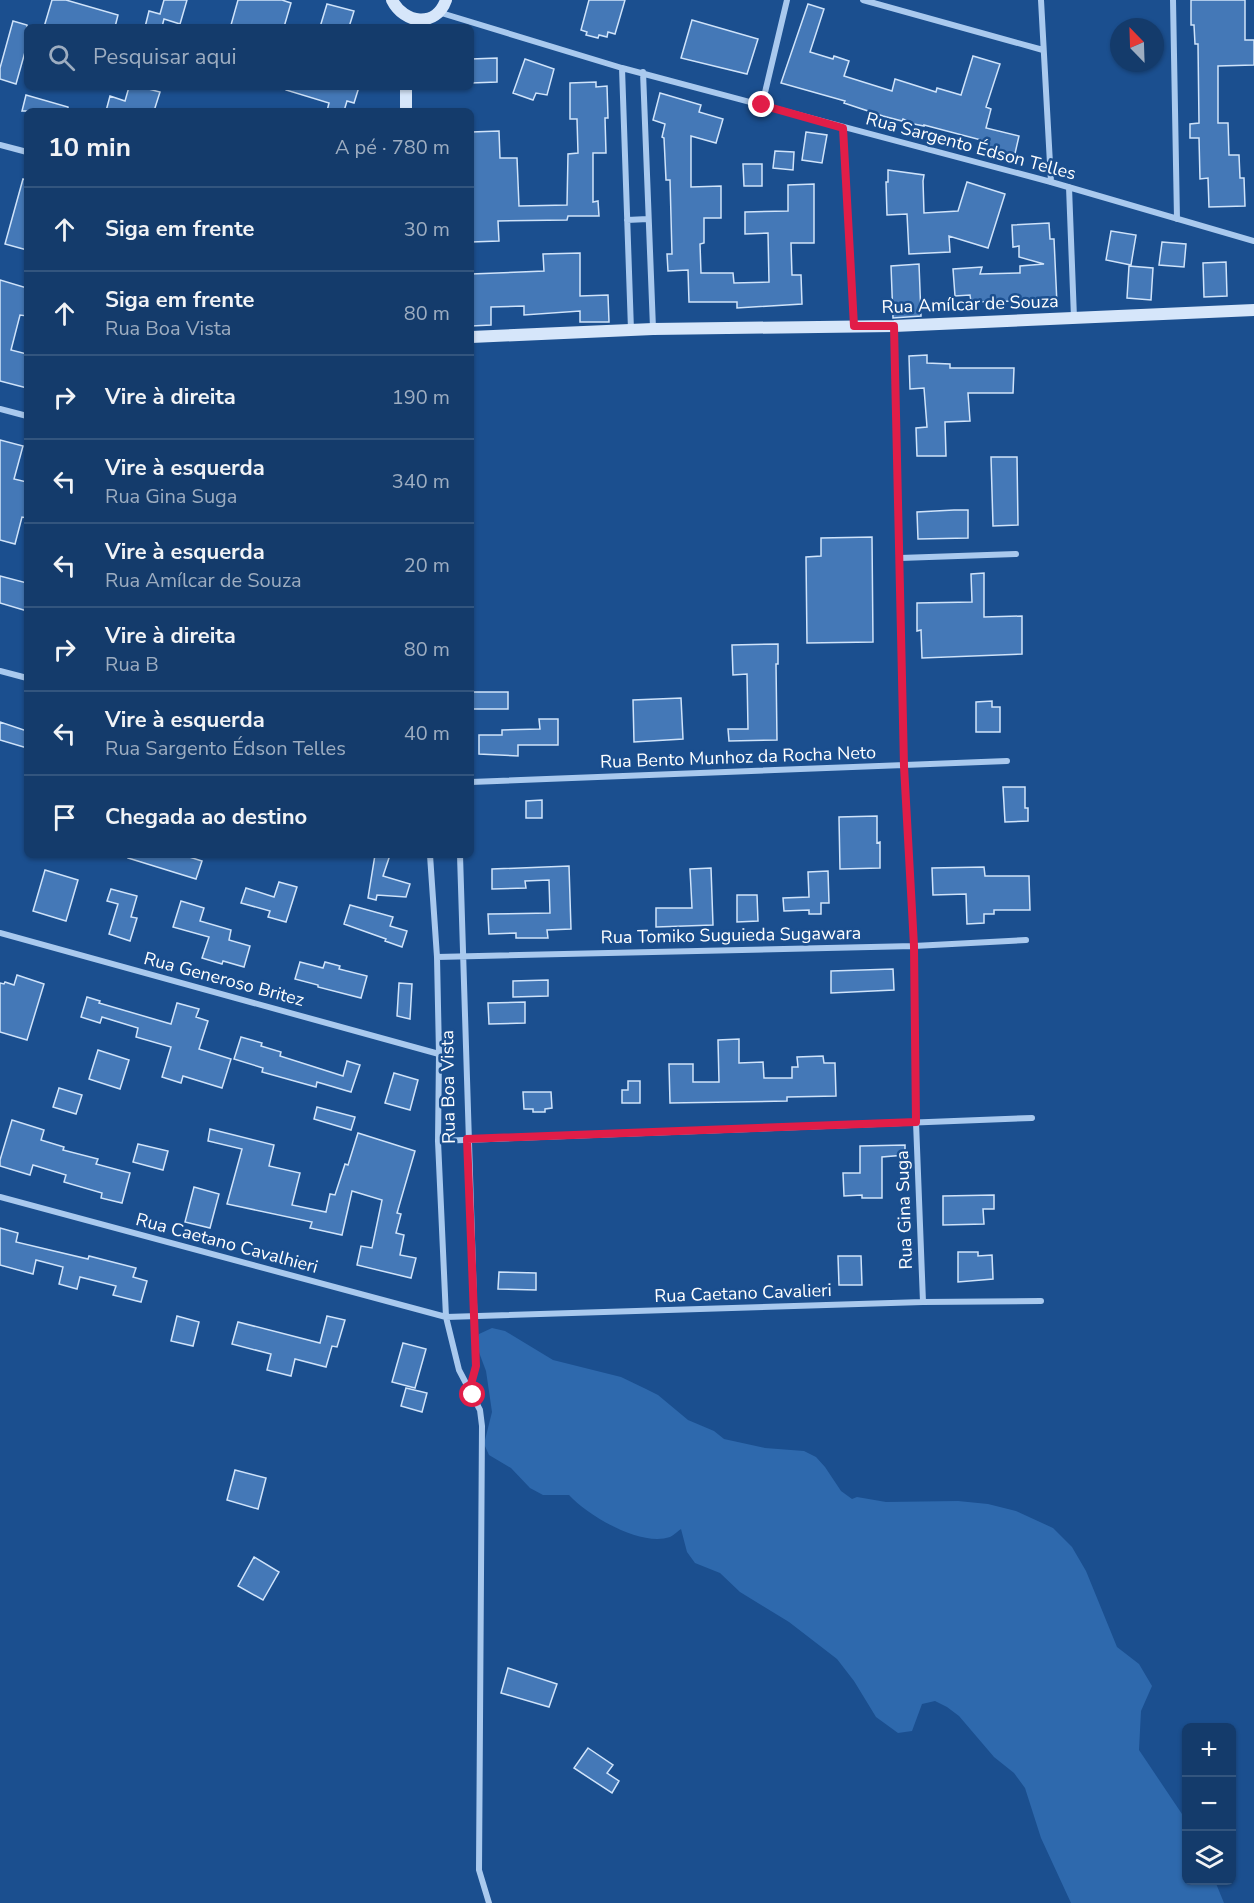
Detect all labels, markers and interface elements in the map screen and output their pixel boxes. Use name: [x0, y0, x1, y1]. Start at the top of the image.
north arrow: [1110, 18, 1164, 72]
search box: [24, 24, 474, 90]
icon: search: [45, 41, 78, 74]
text: Pesquisar aqui: [93, 42, 237, 72]
route end: [748, 91, 774, 117]
street label: Rua Sargento Édson Telles: [863, 106, 1079, 186]
text: 10 min: [48, 130, 131, 165]
text: A pé · 780 m: [335, 134, 450, 161]
icon: ahead: [48, 213, 81, 246]
text: Siga em frente: [105, 214, 254, 244]
text: 30 m: [404, 216, 450, 243]
text: Siga em frente: [105, 285, 254, 315]
street label: Rua Amílcar de Souza: [881, 289, 1059, 319]
icon: ahead: [48, 297, 81, 330]
text: 80 m: [404, 300, 450, 327]
text: Rua Boa Vista: [105, 315, 231, 342]
icon: right: [48, 381, 81, 414]
text: Vire à direita: [105, 382, 236, 412]
text: 190 m: [392, 384, 450, 411]
text: Vire à esquerda: [105, 453, 265, 483]
icon: left: [48, 465, 81, 498]
text: 340 m: [392, 468, 450, 495]
text: Rua Gina Suga: [105, 483, 237, 510]
text: Vire à esquerda: [105, 537, 265, 567]
icon: left: [48, 549, 81, 582]
text: 20 m: [404, 552, 450, 579]
text: Rua Amílcar de Souza: [105, 567, 302, 594]
text: Vire à direita: [105, 621, 236, 651]
icon: right: [48, 633, 81, 666]
text: 80 m: [404, 636, 450, 663]
text: Rua B: [105, 651, 159, 678]
text: Vire à esquerda: [105, 705, 265, 735]
icon: left: [48, 717, 81, 750]
text: 40 m: [404, 720, 450, 747]
text: Rua Sargento Édson Telles: [105, 735, 346, 762]
street label: Rua Bento Munhoz da Rocha Neto: [600, 740, 876, 774]
icon: arrive: [48, 801, 81, 834]
text: Chegada ao destino: [105, 802, 307, 832]
street label: Rua Tomiko Suguieda Sugawara: [601, 921, 861, 949]
street label: Rua Generoso Britez: [141, 946, 307, 1012]
street label: Rua Boa Vista: [435, 1030, 461, 1144]
street label: Rua Gina Suga: [890, 1150, 918, 1270]
street label: Rua Caetano Cavalhieri: [133, 1207, 321, 1279]
street label: Rua Caetano Cavalieri: [654, 1278, 832, 1308]
route start: [459, 1381, 485, 1407]
map controls: [1182, 1723, 1236, 1885]
button: +: [1182, 1723, 1236, 1777]
button: −: [1182, 1777, 1236, 1831]
button: layers: [1182, 1831, 1236, 1885]

